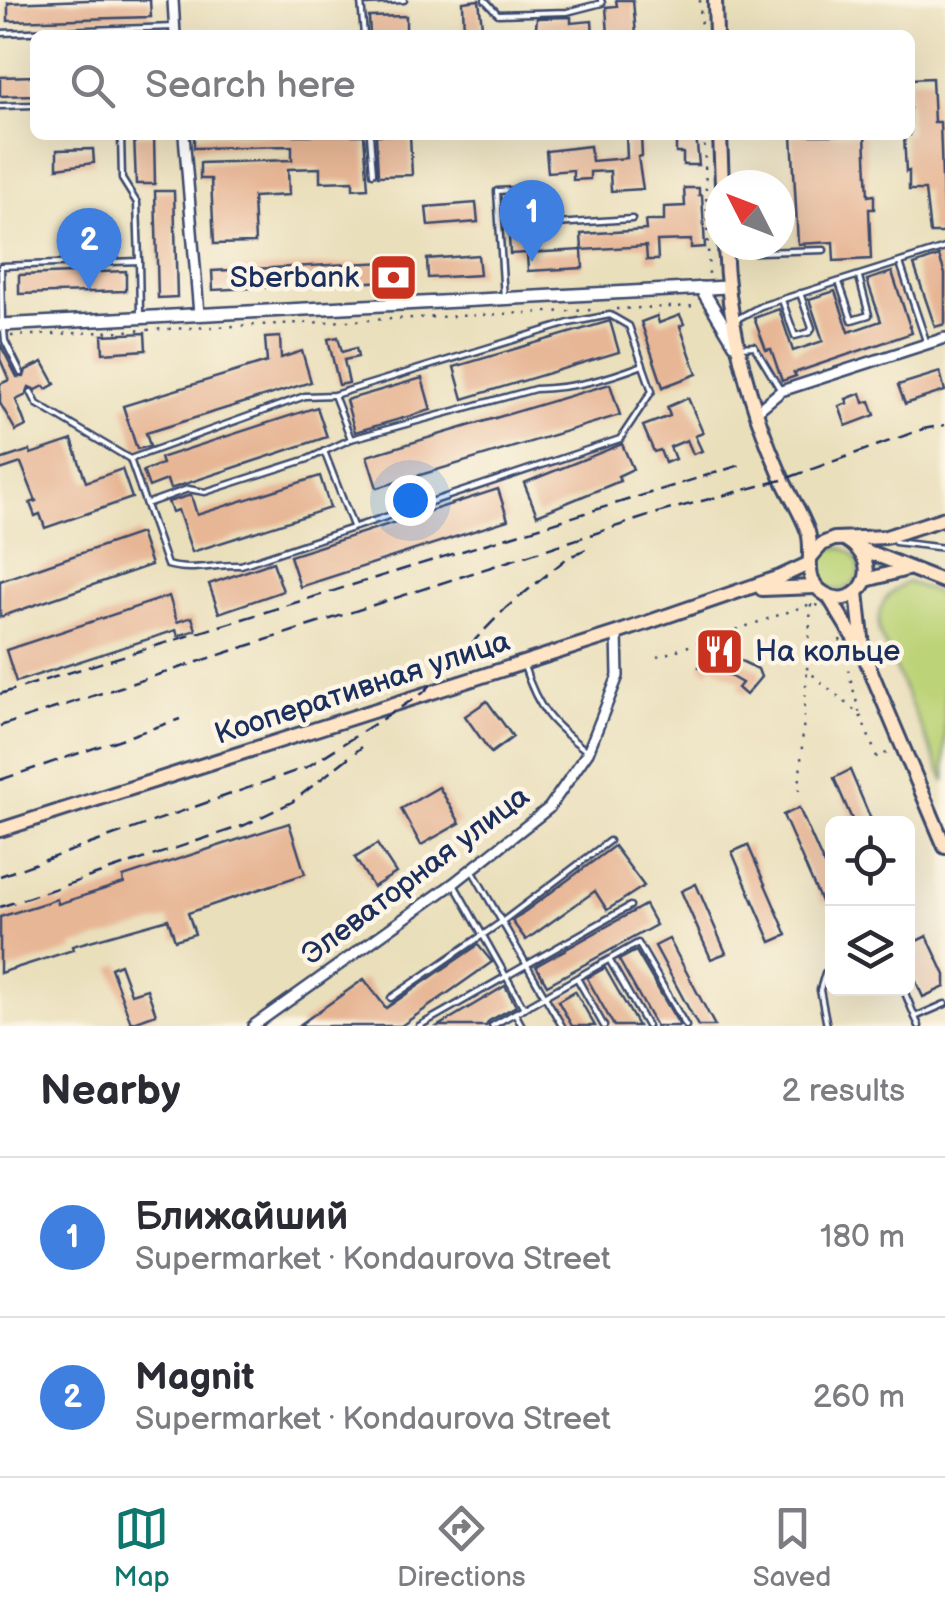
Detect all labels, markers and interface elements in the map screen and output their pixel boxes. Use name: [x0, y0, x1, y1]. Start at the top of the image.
search box: [30, 30, 915, 140]
icon: search: [65, 58, 120, 113]
text: Search here: [145, 63, 356, 108]
north arrow: [705, 170, 795, 260]
pin: 1: [500, 180, 564, 262]
pin: 2: [56, 208, 122, 290]
bank icon: Sberbank: [368, 251, 420, 303]
place label: Sberbank: [230, 260, 359, 296]
your location: [385, 475, 436, 526]
street label: Кооперативная улица: [210, 623, 515, 753]
restaurant icon: На кольце: [694, 625, 746, 677]
place label: На кольце: [755, 634, 900, 670]
street label: Элеваторная улица: [295, 778, 537, 973]
map controls: [825, 816, 915, 996]
button: locate: [825, 816, 915, 906]
button: layers: [825, 906, 915, 996]
text: Nearby: [40, 1066, 180, 1117]
text: 2 results: [781, 1072, 905, 1111]
text: Ближайший: [135, 1195, 348, 1240]
text: 1: [66, 1218, 79, 1257]
text: 180 m: [820, 1218, 905, 1257]
text: Supermarket · Kondaurova Street: [135, 1240, 611, 1279]
text: Magnit: [135, 1355, 254, 1400]
text: 2: [63, 1378, 82, 1417]
text: 260 m: [813, 1378, 905, 1417]
text: Supermarket · Kondaurova Street: [135, 1400, 611, 1439]
tab: Map: [114, 1501, 170, 1594]
tab: Directions: [397, 1501, 526, 1594]
tab: Saved: [753, 1501, 831, 1594]

